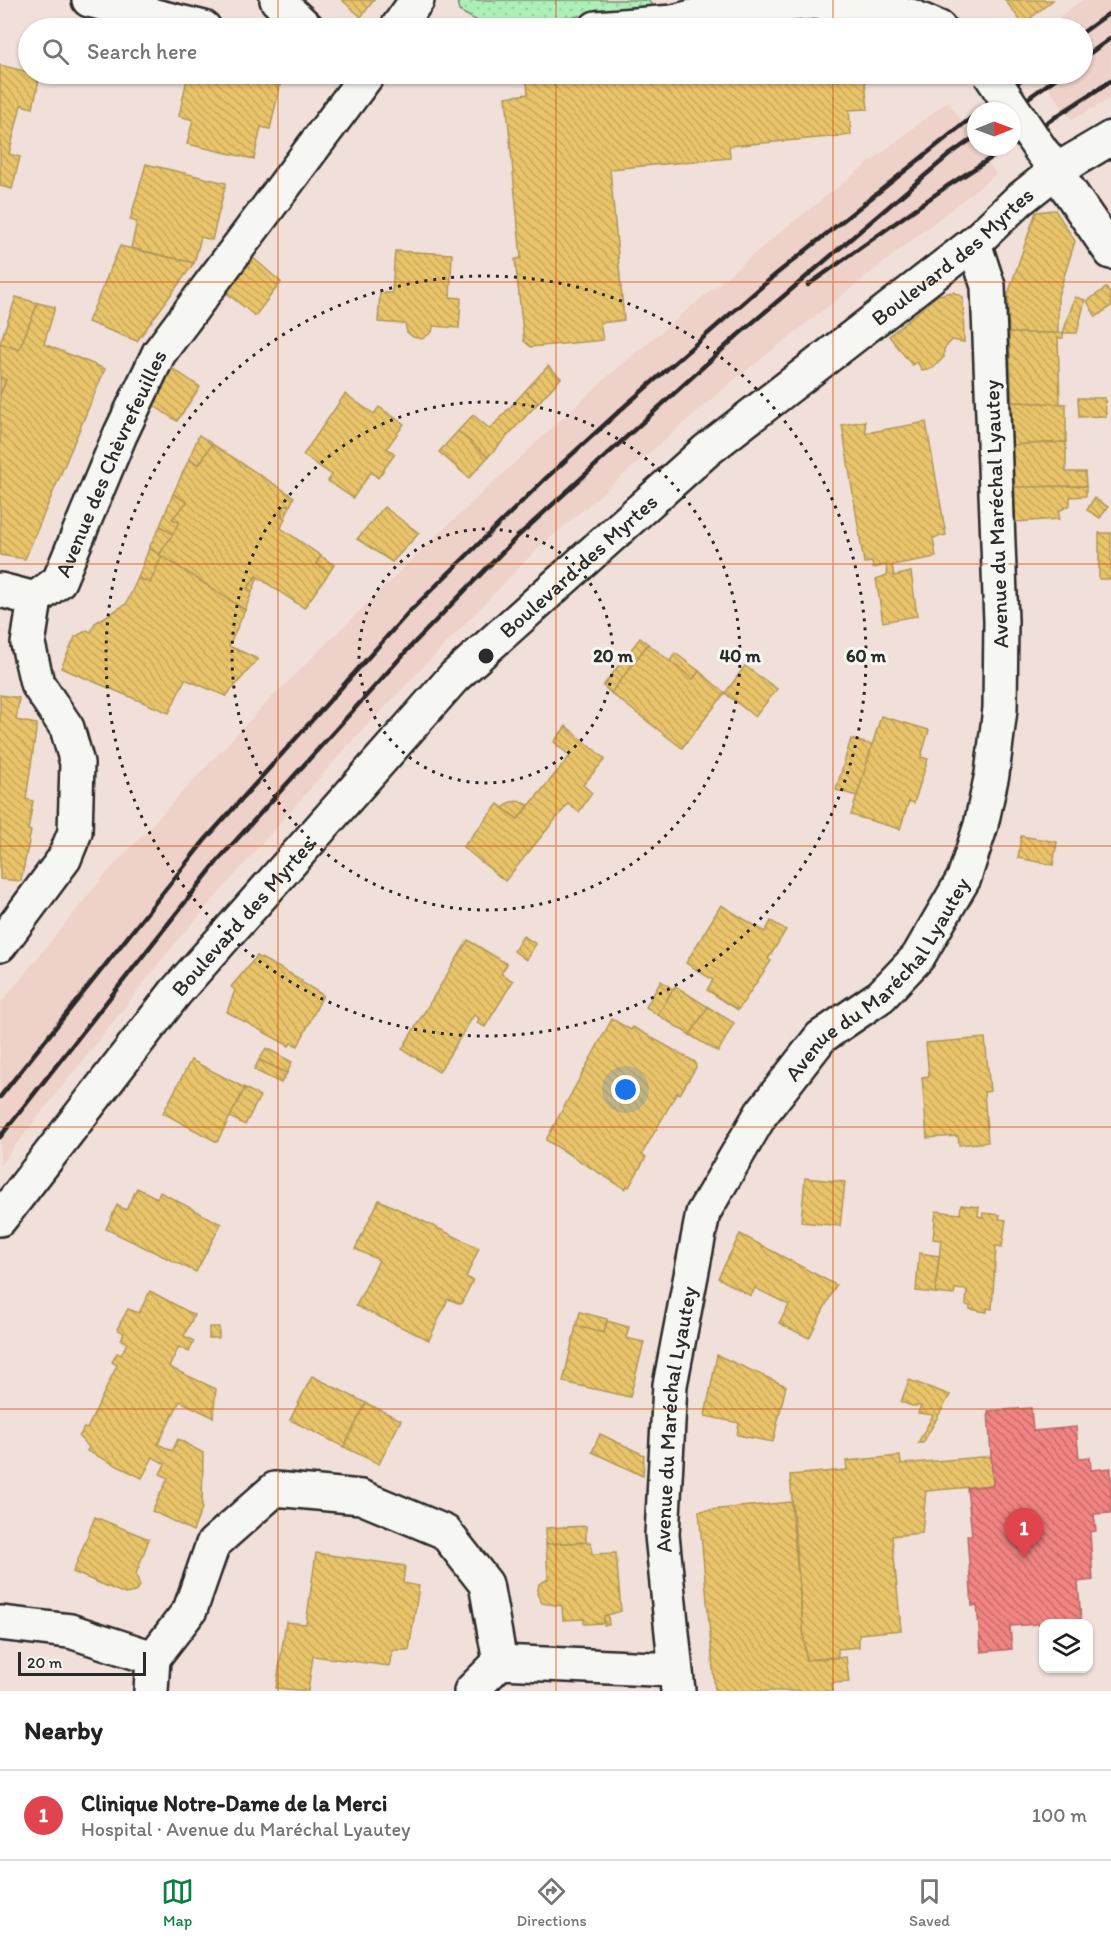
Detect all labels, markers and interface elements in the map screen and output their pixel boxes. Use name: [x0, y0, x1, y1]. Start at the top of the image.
search box: [18, 18, 1093, 84]
icon: search: [39, 35, 72, 68]
text: Search here: [87, 38, 197, 65]
north arrow: [967, 102, 1021, 156]
street label: Boulevard des Myrtes: [865, 181, 1039, 331]
street label: Avenue des Chèvrefeuilles: [49, 345, 172, 581]
street label: Avenue du Maréchal Lyautey: [978, 379, 1014, 649]
street label: Boulevard des Myrtes: [493, 488, 663, 644]
text: 20 m: [593, 645, 634, 667]
text: 40 m: [719, 645, 761, 667]
text: 60 m: [846, 645, 887, 667]
centre of rings: [476, 646, 496, 666]
street label: Boulevard des Myrtes: [165, 831, 320, 1002]
street label: Avenue du Maréchal Lyautey: [778, 871, 975, 1086]
your location: [611, 1075, 640, 1104]
street label: Avenue du Maréchal Lyautey: [648, 1283, 702, 1554]
pin: 1: [1004, 1508, 1044, 1558]
map controls: [1039, 1619, 1093, 1673]
button: layers: [1039, 1619, 1093, 1673]
scale bar: [18, 1649, 146, 1676]
text: 20 m: [27, 1653, 62, 1672]
text: Nearby: [24, 1714, 103, 1746]
text: Clinique Notre-Dame de la Merci: [81, 1790, 387, 1817]
text: 1: [39, 1803, 48, 1827]
text: 100 m: [1032, 1803, 1087, 1827]
text: Hospital · Avenue du Maréchal Lyautey: [81, 1817, 410, 1841]
tab: Map: [161, 1875, 194, 1930]
tab: Directions: [516, 1875, 587, 1930]
tab: Saved: [909, 1875, 950, 1930]

